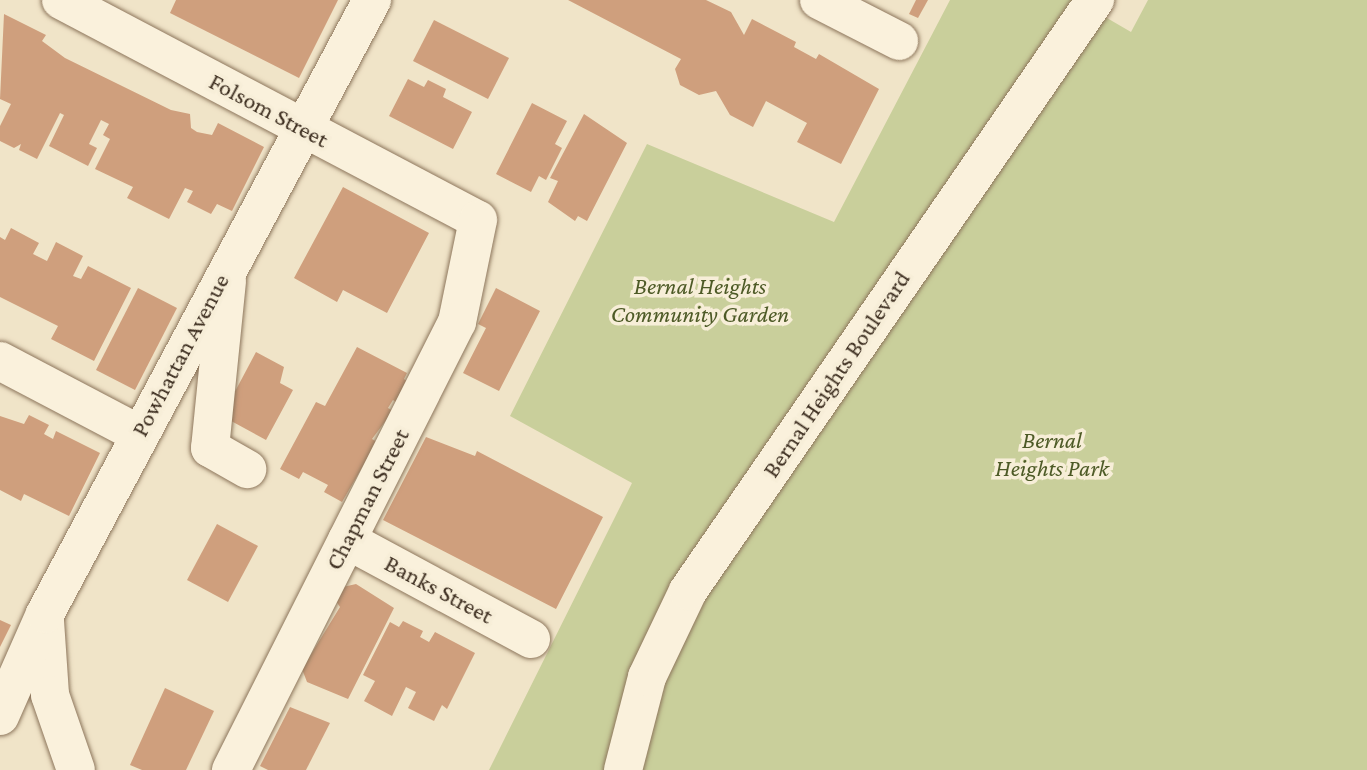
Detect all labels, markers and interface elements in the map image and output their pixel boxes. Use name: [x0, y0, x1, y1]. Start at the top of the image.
street label: Folsom Street: [204, 67, 334, 153]
street label: Bernal Heights Boulevard: [756, 265, 916, 483]
street label: Powhattan Avenue: [125, 269, 235, 441]
park label: Bernal Heights Community Garden: [611, 272, 789, 328]
street label: Chapman Street: [319, 424, 415, 574]
park label: Bernal Heights Park: [995, 426, 1109, 482]
street label: Banks Street: [380, 548, 498, 630]

